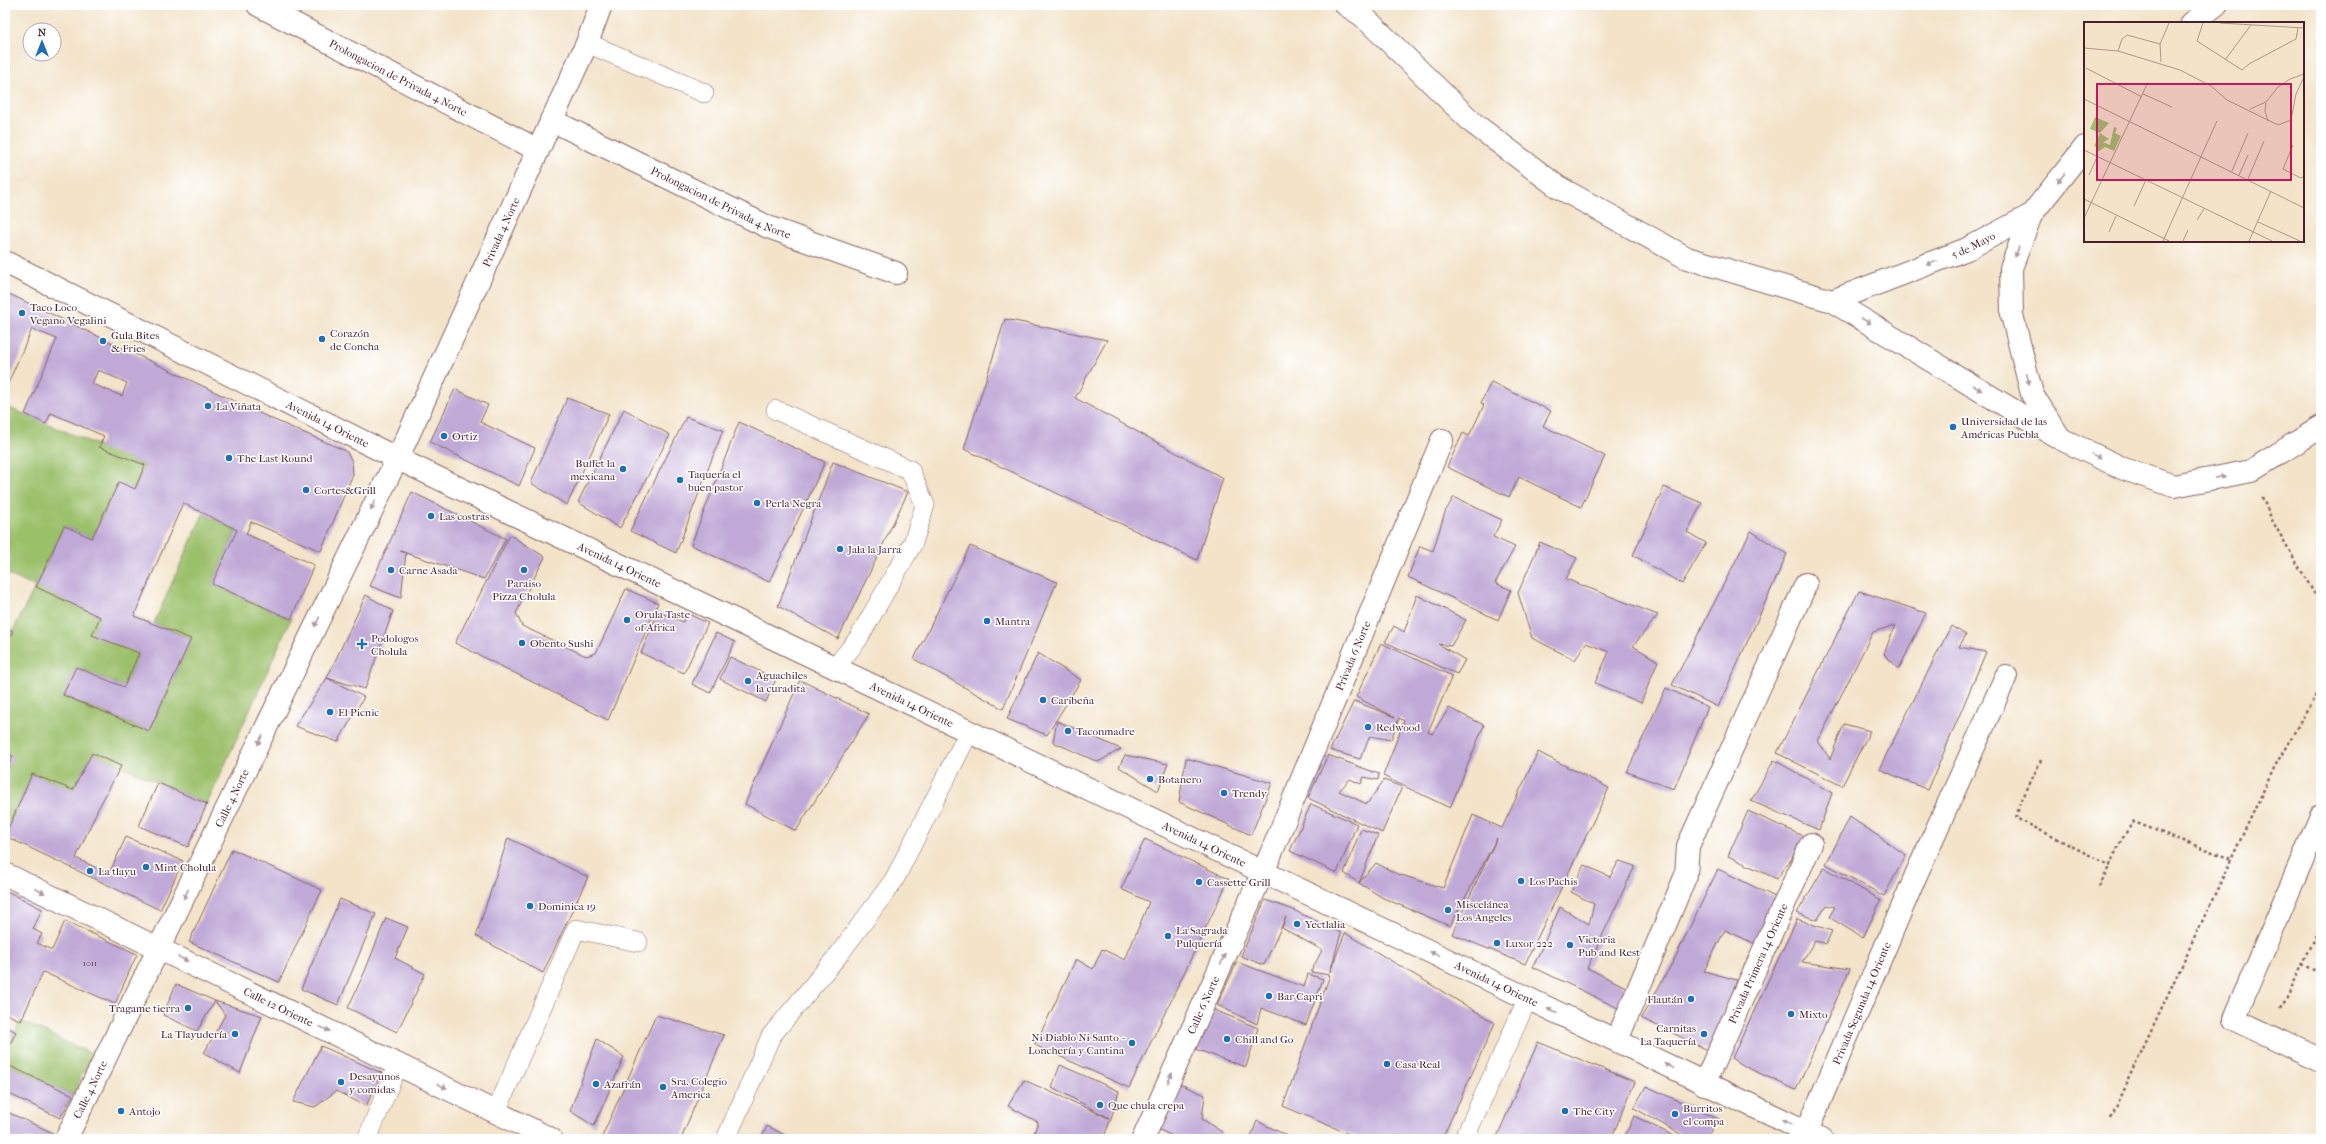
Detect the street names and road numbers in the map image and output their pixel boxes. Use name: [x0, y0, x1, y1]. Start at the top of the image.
street label: Prolongacion de Privada 4 Norte: [327, 37, 470, 119]
street label: Prolongacion de Privada 4 Norte: [649, 164, 793, 241]
street label: Privada 4 Norte: [479, 195, 523, 269]
street label: 5 de Mayo: [1949, 229, 1998, 261]
street label: Avenida 14 Oriente: [283, 397, 372, 450]
street label: Avenida 14 Oriente: [575, 539, 664, 590]
street label: Privada 6 Norte: [1333, 618, 1373, 693]
street label: Avenida 14 Oriente: [867, 678, 956, 730]
street label: Calle 4 Norte: [212, 767, 252, 829]
street label: Avenida 14 Oriente: [1159, 818, 1249, 870]
street label: Privada Primera 14 Oriente: [1725, 901, 1790, 1026]
street label: Privada Segunda 14 Oriente: [1830, 939, 1894, 1066]
street label: Avenida 14 Oriente: [1452, 958, 1541, 1009]
street label: Calle 6 Norte: [1184, 973, 1222, 1036]
street label: Calle 12 Oriente: [241, 984, 316, 1029]
street label: Calle 4 Norte: [70, 1058, 110, 1121]

